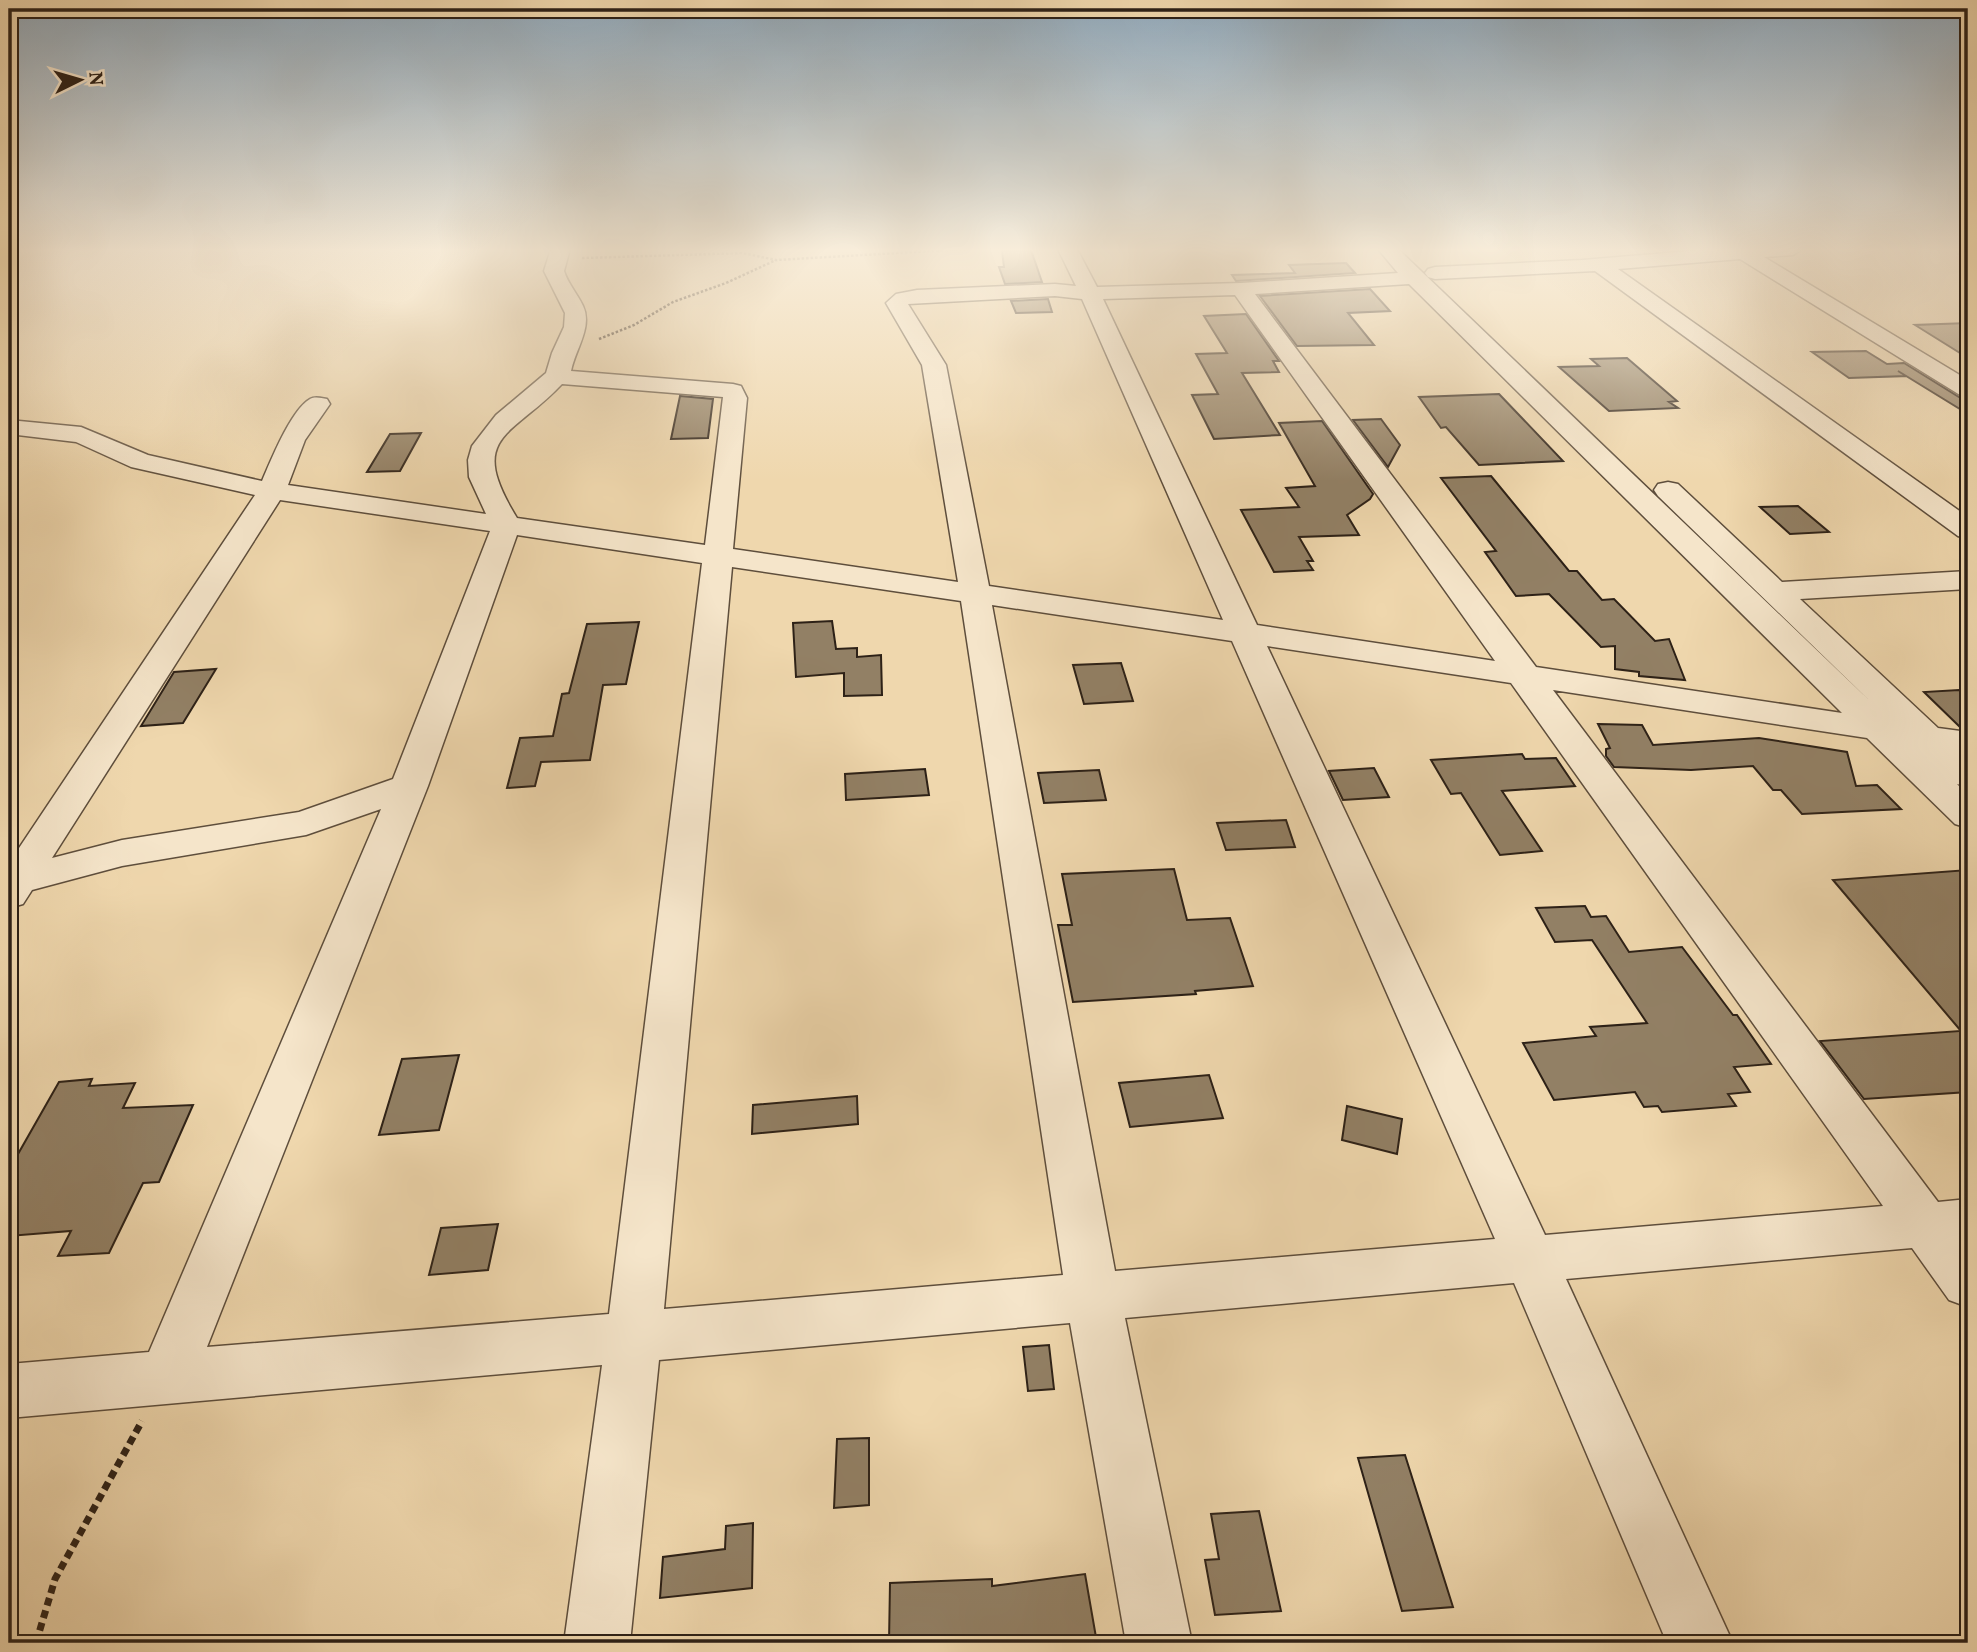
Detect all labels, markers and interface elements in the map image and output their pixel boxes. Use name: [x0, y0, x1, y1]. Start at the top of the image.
north arrow: [46, 46, 116, 116]
text: N: [81, 71, 109, 87]

